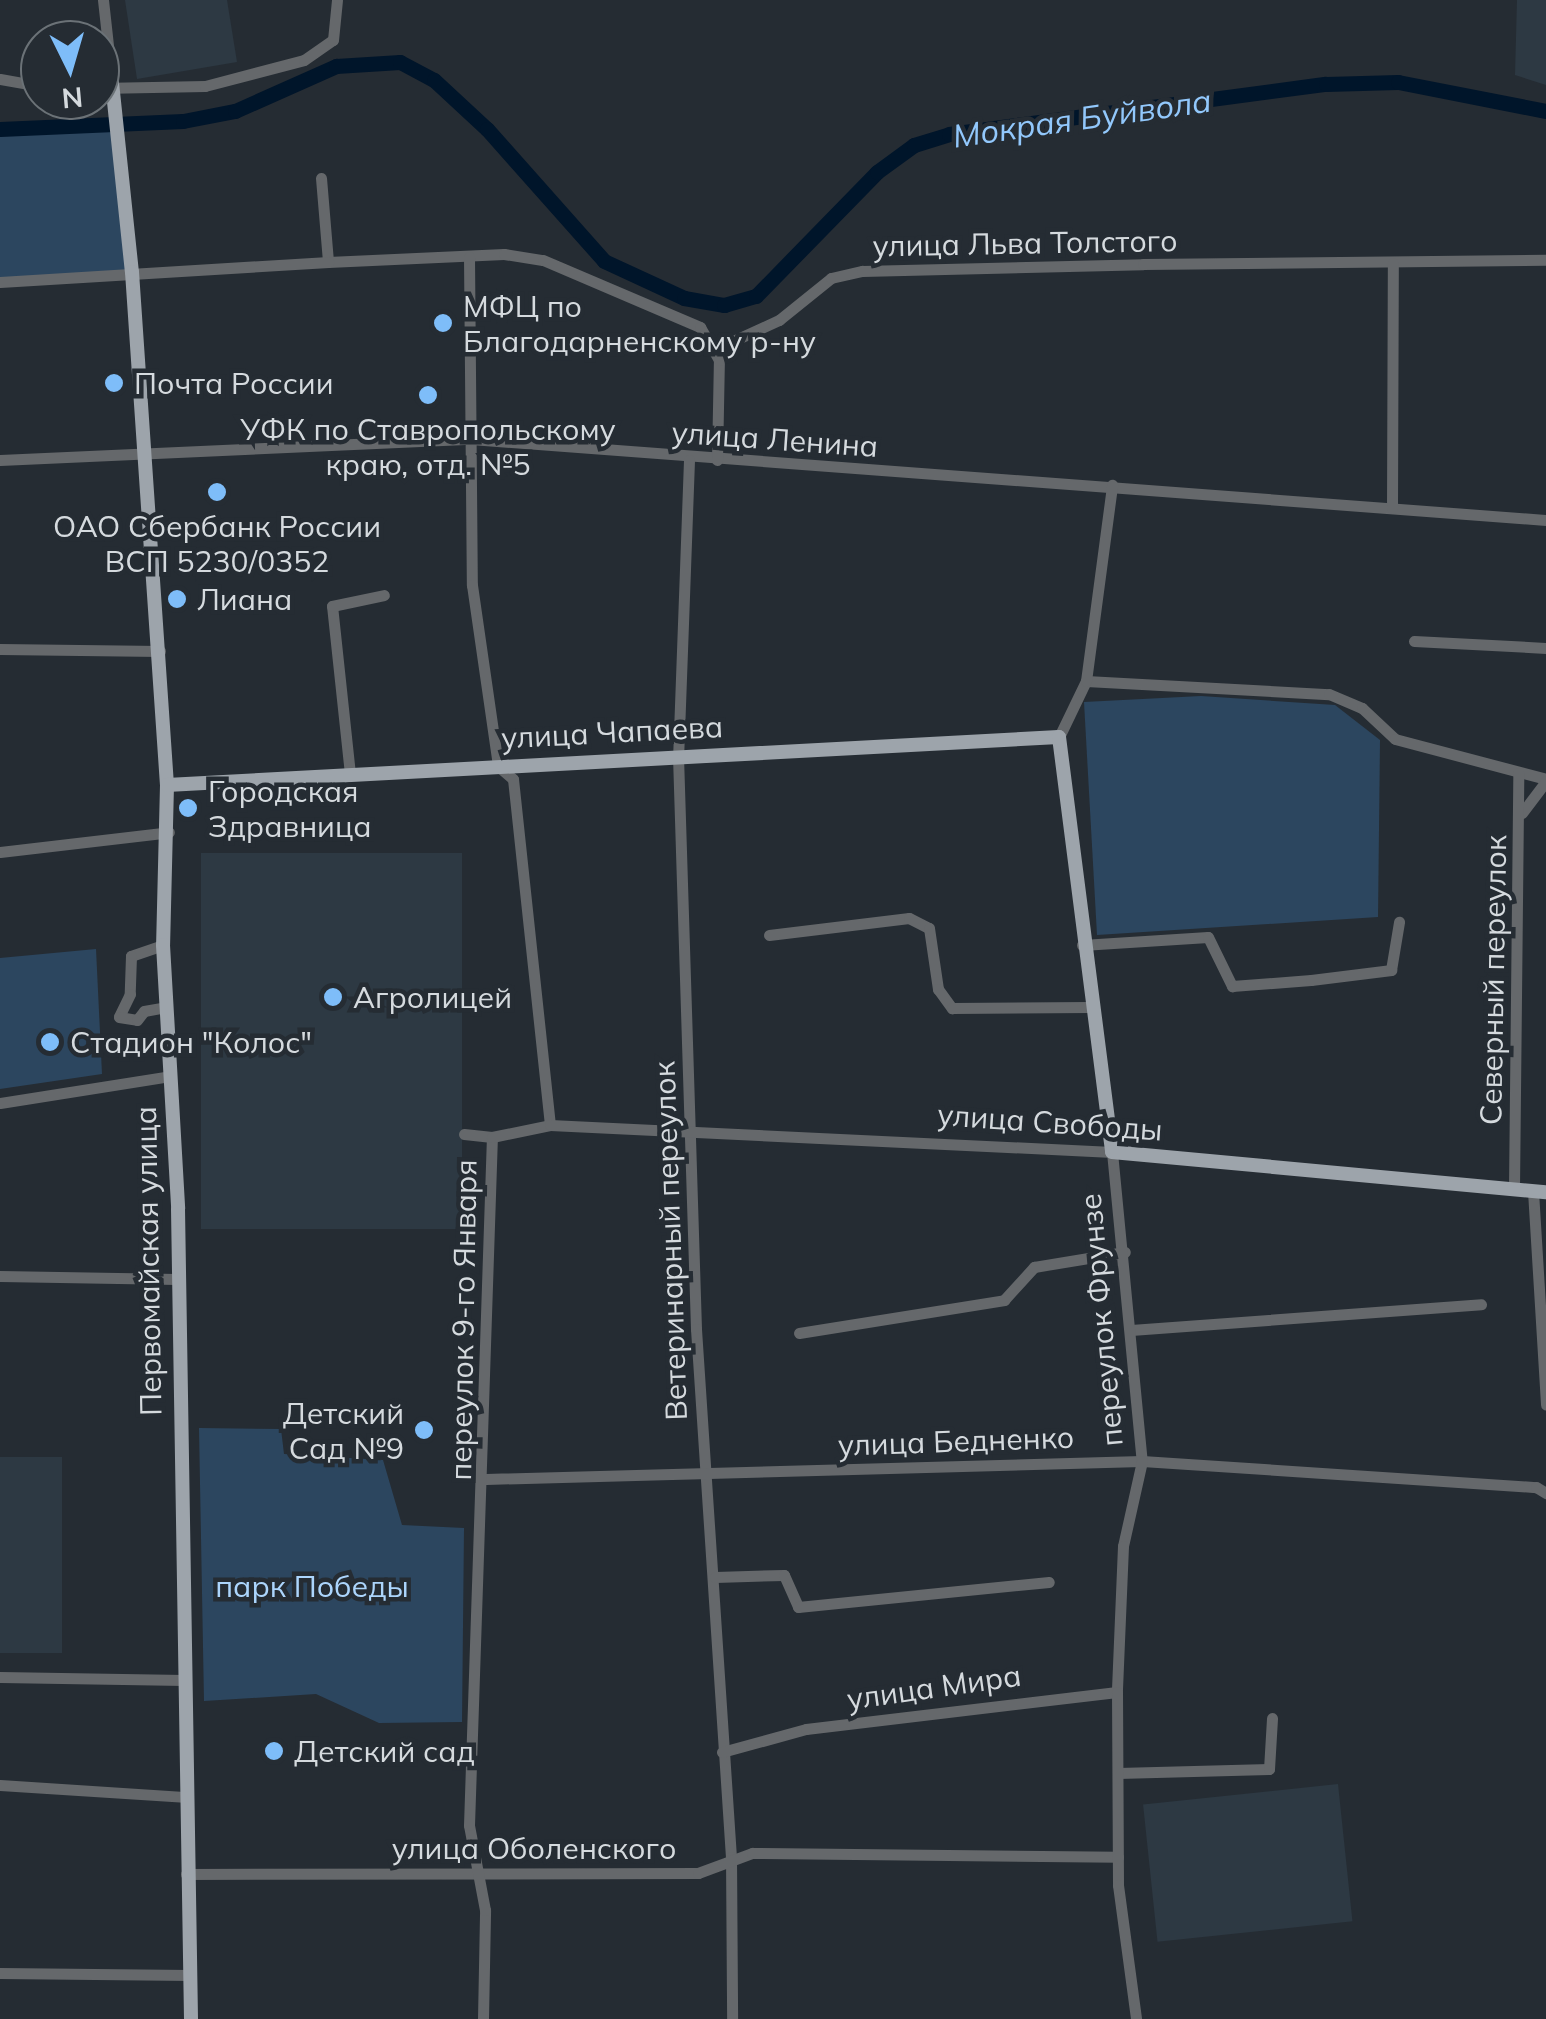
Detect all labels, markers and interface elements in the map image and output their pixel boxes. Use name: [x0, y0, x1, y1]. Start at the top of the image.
north arrow: [20, 20, 120, 120]
text: N: [60, 80, 85, 117]
water label: Мокрая Буйвола: [950, 81, 1214, 155]
street label: улица Льва Толстого: [872, 222, 1178, 264]
place label: МФЦ по Благодарненскому р-ну: [463, 288, 816, 358]
marker: МФЦ по Благодарненскому р-ну: [432, 312, 454, 334]
place label: Почта России: [134, 365, 334, 401]
marker: Почта России: [103, 372, 125, 394]
marker: УФК по Ставропольскому краю, отд. №5: [417, 384, 439, 406]
place label: УФК по Ставропольскому краю, отд. №5: [240, 411, 616, 482]
street label: улица Ленина: [671, 414, 879, 464]
marker: ОАО Сбербанк России ВСП 5230/0352: [206, 481, 228, 503]
place label: ОАО Сбербанк России ВСП 5230/0352: [53, 508, 381, 578]
place label: Лиана: [197, 581, 292, 617]
marker: Лиана: [166, 588, 188, 610]
street label: улица Чапаева: [500, 708, 724, 756]
place label: Городская Здравница: [208, 773, 372, 844]
marker: Городская Здравница: [177, 797, 199, 819]
street label: Северный переулок: [1472, 835, 1514, 1125]
place label: Агролицей: [353, 979, 512, 1015]
marker: Агролицей: [322, 986, 344, 1008]
place label: Стадион "Колос": [70, 1024, 312, 1060]
marker: Стадион "Колос": [39, 1031, 61, 1053]
street label: Ветеринарный переулок: [646, 1061, 694, 1421]
street label: улица Свободы: [936, 1096, 1164, 1148]
street label: Первомайская улица: [127, 1106, 169, 1416]
street label: переулок 9-го Января: [442, 1159, 484, 1481]
street label: переулок Фрунзе: [1072, 1192, 1130, 1448]
place label: Детский Сад №9: [283, 1395, 404, 1466]
marker: Детский Сад №9: [413, 1419, 435, 1441]
street label: улица Бедненко: [837, 1419, 1075, 1463]
park label: парк Победы: [215, 1568, 409, 1604]
street label: улица Мира: [845, 1657, 1023, 1717]
place label: Детский сад: [294, 1733, 475, 1769]
marker: Детский сад: [263, 1740, 285, 1762]
street label: улица Оболенского: [392, 1830, 676, 1866]

